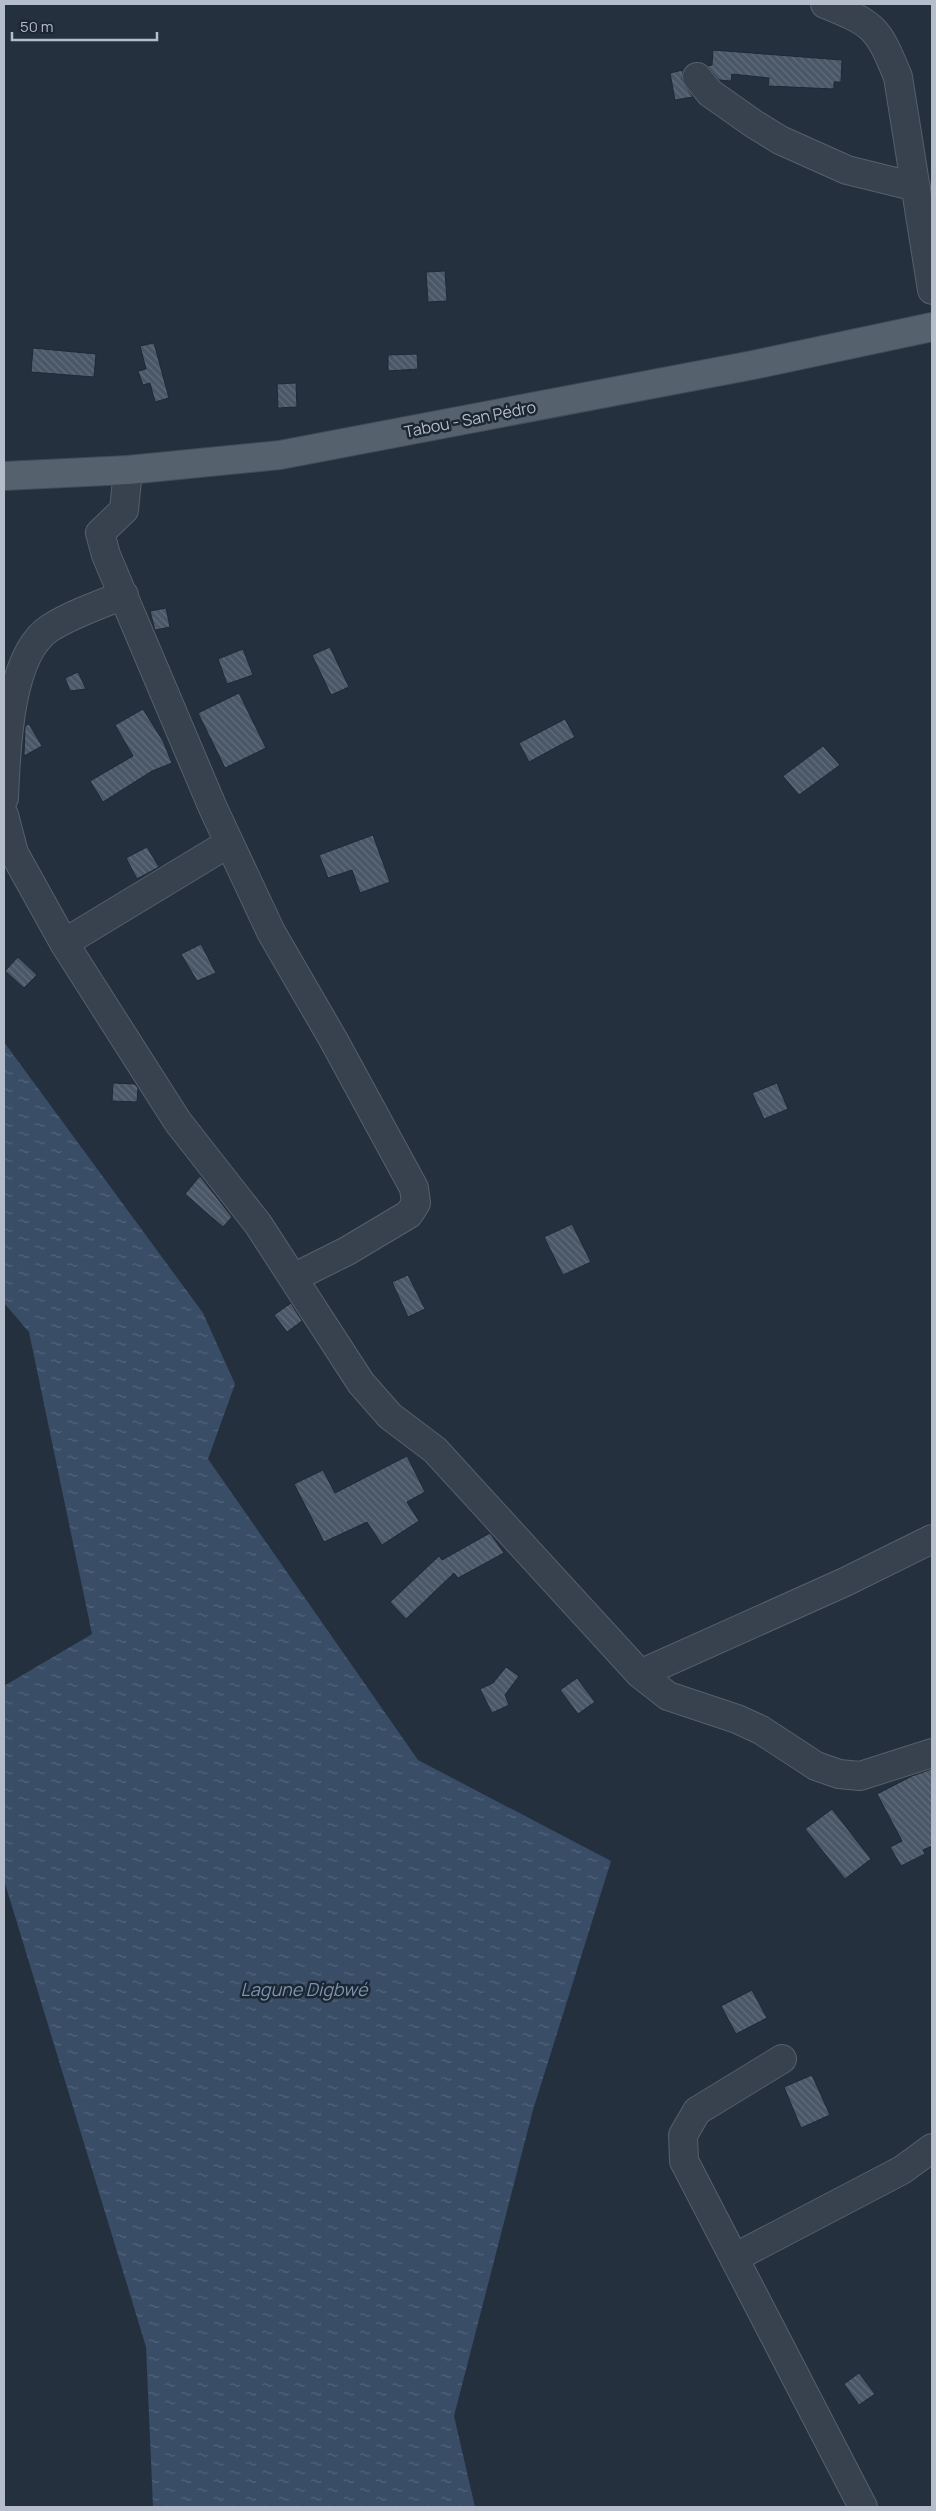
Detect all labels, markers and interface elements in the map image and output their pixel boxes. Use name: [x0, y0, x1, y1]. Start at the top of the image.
scale bar: [12, 10, 158, 42]
text: 50 m: [20, 16, 54, 37]
street label: Tabou - San Pédro: [402, 395, 538, 443]
water label: Lagune Digbwé: [241, 1977, 369, 2001]

